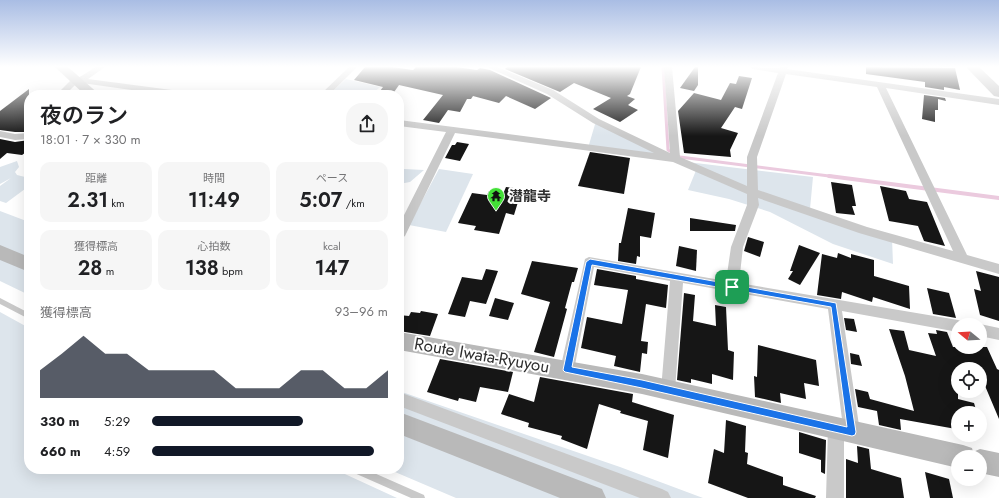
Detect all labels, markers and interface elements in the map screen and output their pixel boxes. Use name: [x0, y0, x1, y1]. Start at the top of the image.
text: 夜のラン: [40, 99, 128, 131]
button: share: [346, 103, 388, 145]
text: 18:01 · 7 × 330 m: [40, 130, 141, 149]
text: 距離: [85, 170, 107, 186]
text: 時間: [203, 170, 225, 186]
text: ペース: [316, 170, 348, 186]
text: 2.31: [67, 186, 108, 215]
text: 11:49: [188, 186, 240, 215]
text: 5:07: [299, 186, 342, 215]
temple icon: 潜龍寺: [486, 186, 506, 211]
place label: 潜龍寺: [509, 186, 551, 206]
text: km: [108, 195, 125, 211]
text: /km: [342, 195, 365, 211]
text: 獲得標高: [74, 238, 118, 254]
text: 心拍数: [198, 238, 231, 254]
text: kcal: [323, 238, 341, 254]
text: 28: [78, 254, 102, 283]
text: 138: [185, 254, 219, 283]
text: 147: [315, 254, 349, 283]
text: m: [102, 263, 114, 279]
text: bpm: [219, 263, 243, 279]
pin: [715, 270, 749, 304]
icon: arrive: [721, 276, 743, 298]
text: 93–96 m: [335, 302, 388, 321]
text: 獲得標高: [40, 303, 92, 322]
north arrow: [951, 318, 987, 354]
map controls: [951, 318, 987, 486]
street label: Route Iwata-Ryuyou: [413, 331, 551, 379]
button: locate: [951, 362, 987, 398]
button: +: [951, 406, 987, 442]
text: 330 m: [40, 412, 79, 431]
text: 5:29: [104, 412, 130, 431]
text: 660 m: [40, 442, 81, 461]
text: 4:59: [104, 442, 130, 461]
button: −: [951, 450, 987, 486]

